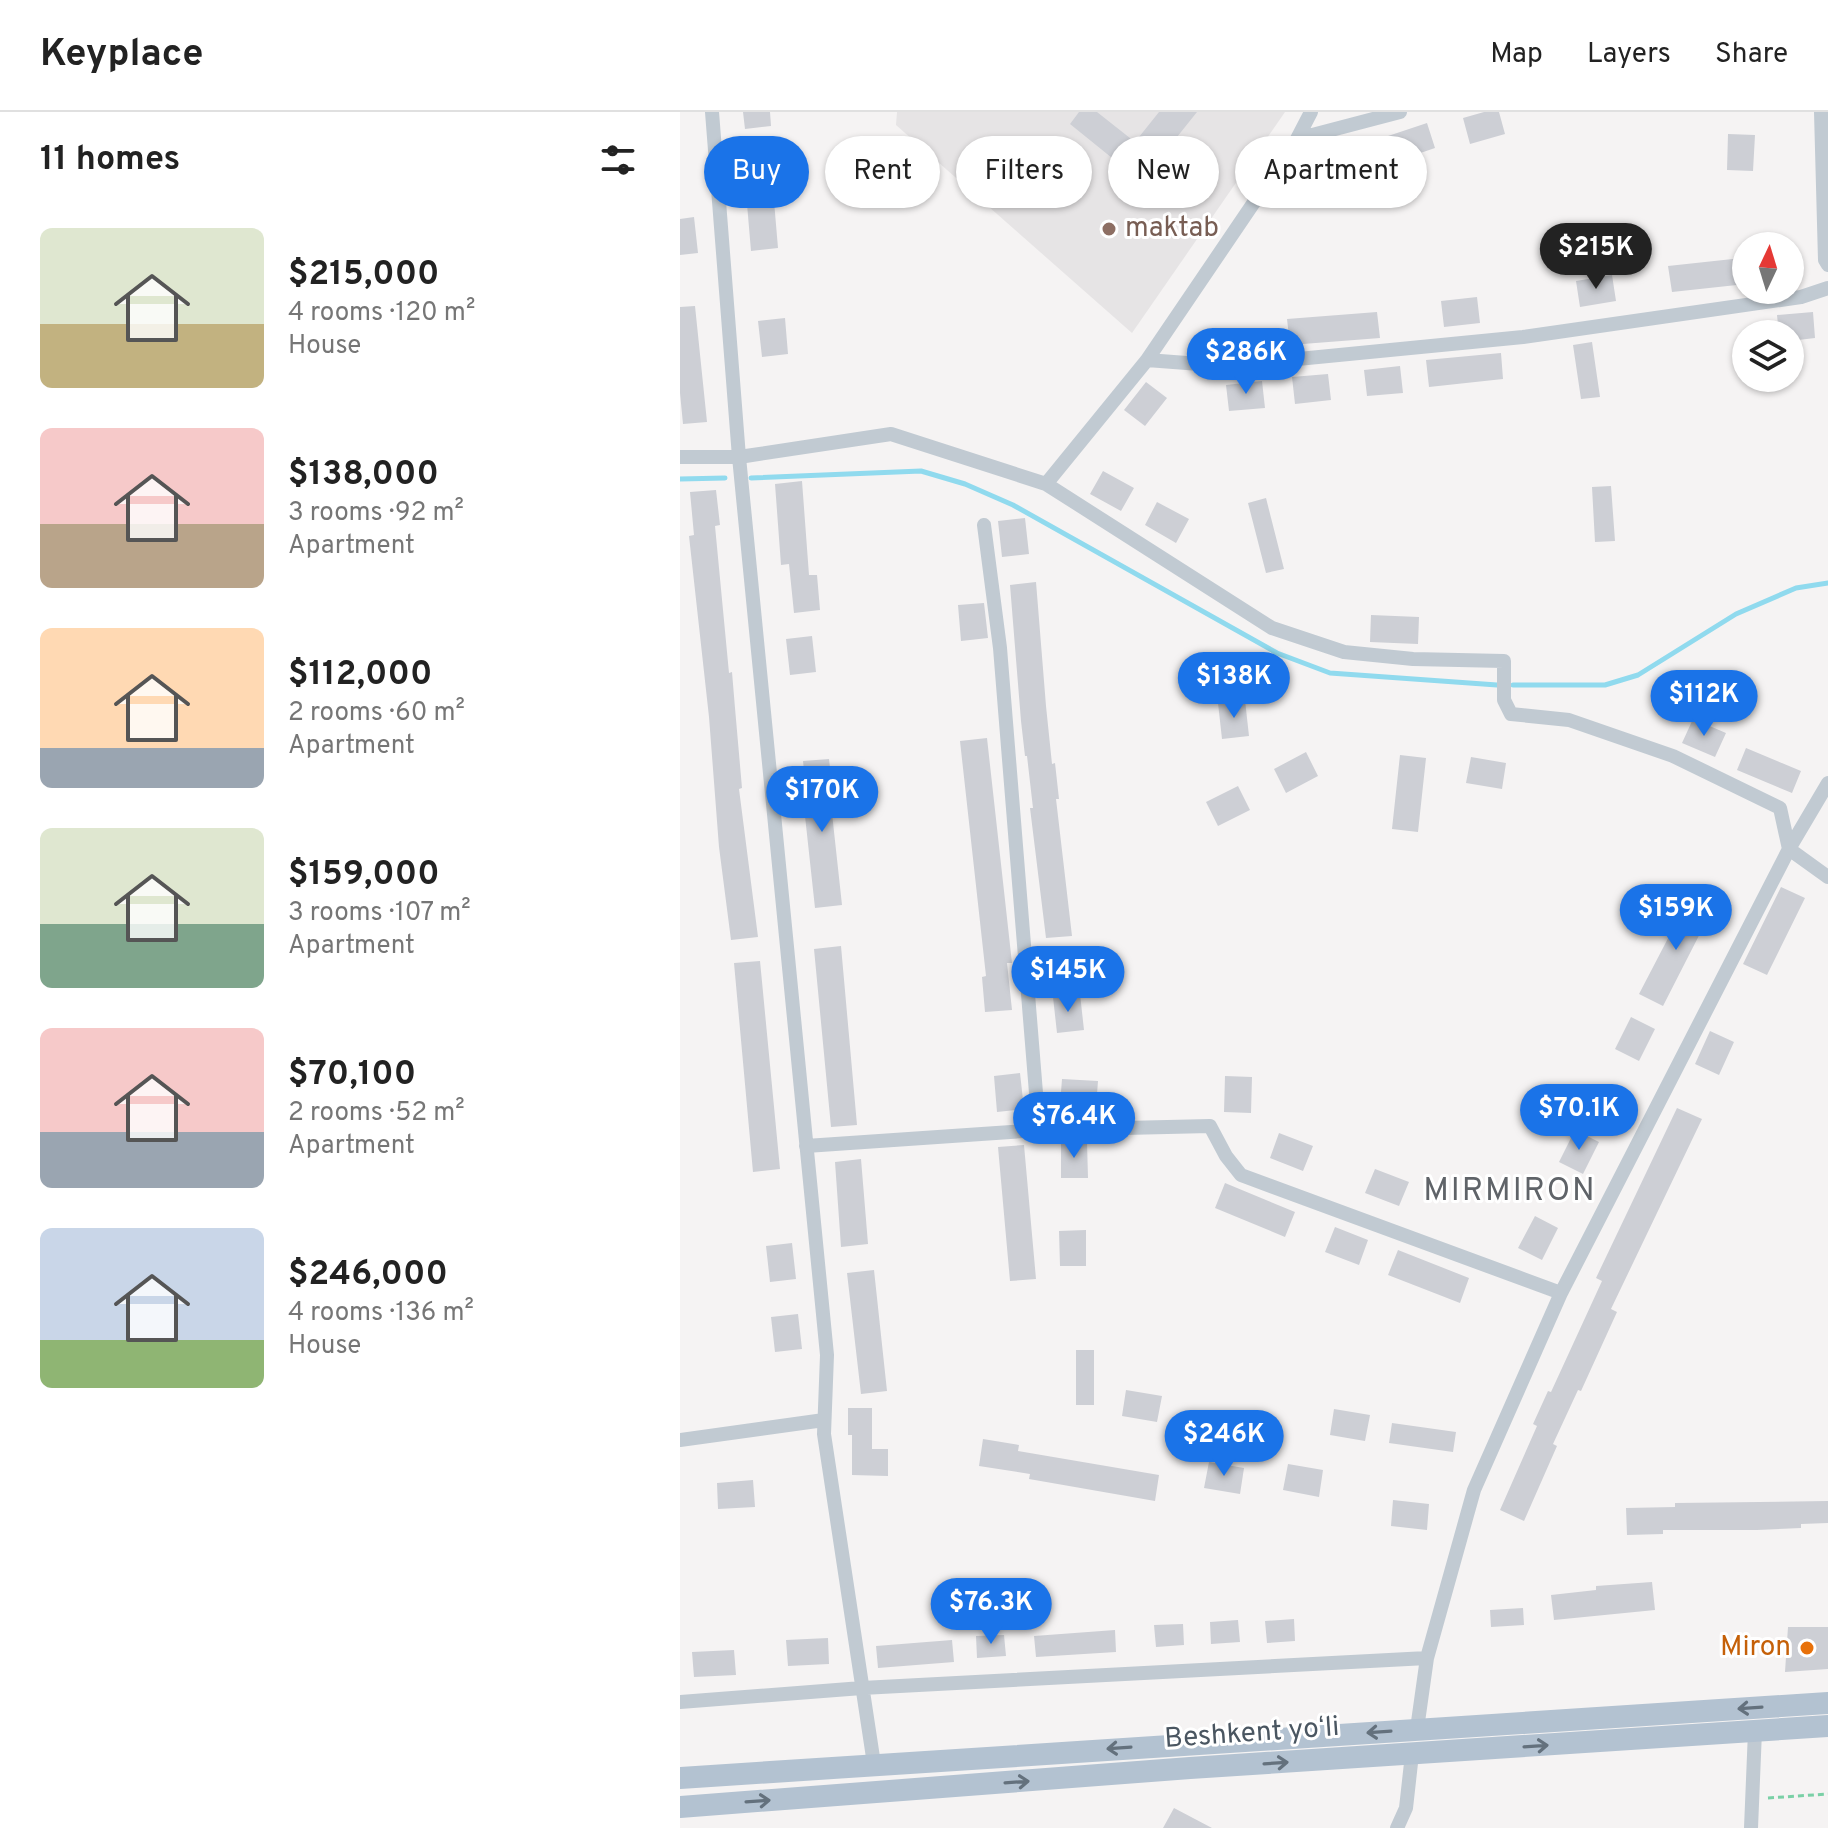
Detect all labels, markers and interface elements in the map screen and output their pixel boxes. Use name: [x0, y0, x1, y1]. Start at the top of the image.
text: Keyplace: [40, 31, 204, 80]
text: Map: [1490, 37, 1543, 73]
text: Layers: [1587, 37, 1671, 73]
text: Share: [1715, 37, 1788, 73]
chip: Buy: [704, 136, 809, 208]
chip: Rent: [825, 136, 940, 208]
chip: Filters: [956, 136, 1092, 208]
chip: New: [1108, 136, 1219, 208]
chip: Apartment: [1235, 136, 1427, 208]
icon: filters: [596, 138, 640, 182]
text: 11 homes: [40, 139, 180, 182]
place label: maktab: [1125, 211, 1219, 247]
marker: maktab: [1100, 220, 1118, 238]
pin: $215K: [1540, 223, 1652, 291]
text: $215K: [1558, 232, 1634, 265]
north arrow: [1732, 232, 1804, 304]
map controls: [1732, 232, 1804, 392]
text: $215,000: [288, 254, 439, 297]
icon: home: [104, 260, 200, 356]
text: 4 rooms · 120 m²: [288, 297, 475, 330]
button: layers: [1732, 320, 1804, 392]
pin: $286K: [1190, 328, 1302, 396]
text: House: [288, 330, 361, 363]
text: $286K: [1205, 337, 1287, 370]
text: $138,000: [288, 454, 439, 497]
icon: home: [104, 460, 200, 556]
text: 3 rooms · 92 m²: [288, 497, 464, 530]
text: Apartment: [288, 530, 415, 563]
pin: $138K: [1178, 652, 1290, 720]
text: $112,000: [288, 654, 432, 697]
icon: home: [104, 660, 200, 756]
text: $138K: [1196, 661, 1272, 694]
pin: $112K: [1648, 670, 1760, 738]
text: $112K: [1669, 679, 1739, 712]
text: 2 rooms · 60 m²: [288, 697, 465, 730]
text: Apartment: [288, 730, 415, 763]
pin: $170K: [766, 766, 878, 834]
text: $170K: [784, 775, 860, 808]
text: $159,000: [288, 854, 440, 897]
icon: home: [104, 860, 200, 956]
pin: $159K: [1620, 884, 1732, 952]
text: $159K: [1638, 893, 1714, 926]
text: 3 rooms · 107 m²: [288, 897, 471, 930]
text: Apartment: [288, 930, 415, 963]
pin: $145K: [1012, 946, 1124, 1014]
text: $145K: [1029, 955, 1107, 988]
text: $70,100: [288, 1054, 416, 1097]
icon: home: [104, 1060, 200, 1156]
pin: $70.1K: [1514, 1084, 1644, 1152]
pin: $76.4K: [1009, 1092, 1139, 1160]
text: $70.1K: [1538, 1093, 1620, 1126]
text: 2 rooms · 52 m²: [288, 1097, 465, 1130]
text: $76.4K: [1031, 1101, 1117, 1134]
text: Apartment: [288, 1130, 415, 1163]
district label: MIRMIRON: [1423, 1172, 1597, 1212]
text: $246,000: [288, 1254, 448, 1297]
icon: home: [104, 1260, 200, 1356]
text: 4 rooms · 136 m²: [288, 1297, 474, 1330]
text: House: [288, 1330, 361, 1363]
pin: $246K: [1168, 1410, 1280, 1478]
text: $246K: [1183, 1419, 1265, 1452]
pin: $76.3K: [926, 1578, 1056, 1646]
text: $76.3K: [949, 1587, 1033, 1620]
place label: Miron: [1720, 1630, 1791, 1666]
marker: Miron: [1798, 1639, 1816, 1657]
one-way arrow: [1737, 1700, 1764, 1715]
street label: Beshkent yoʻli: [1163, 1710, 1341, 1758]
one-way arrow: [1366, 1724, 1393, 1739]
one-way arrow: [1522, 1738, 1549, 1753]
one-way arrow: [1107, 1741, 1133, 1756]
one-way arrow: [1262, 1755, 1289, 1770]
one-way arrow: [1003, 1774, 1030, 1789]
one-way arrow: [744, 1794, 771, 1809]

